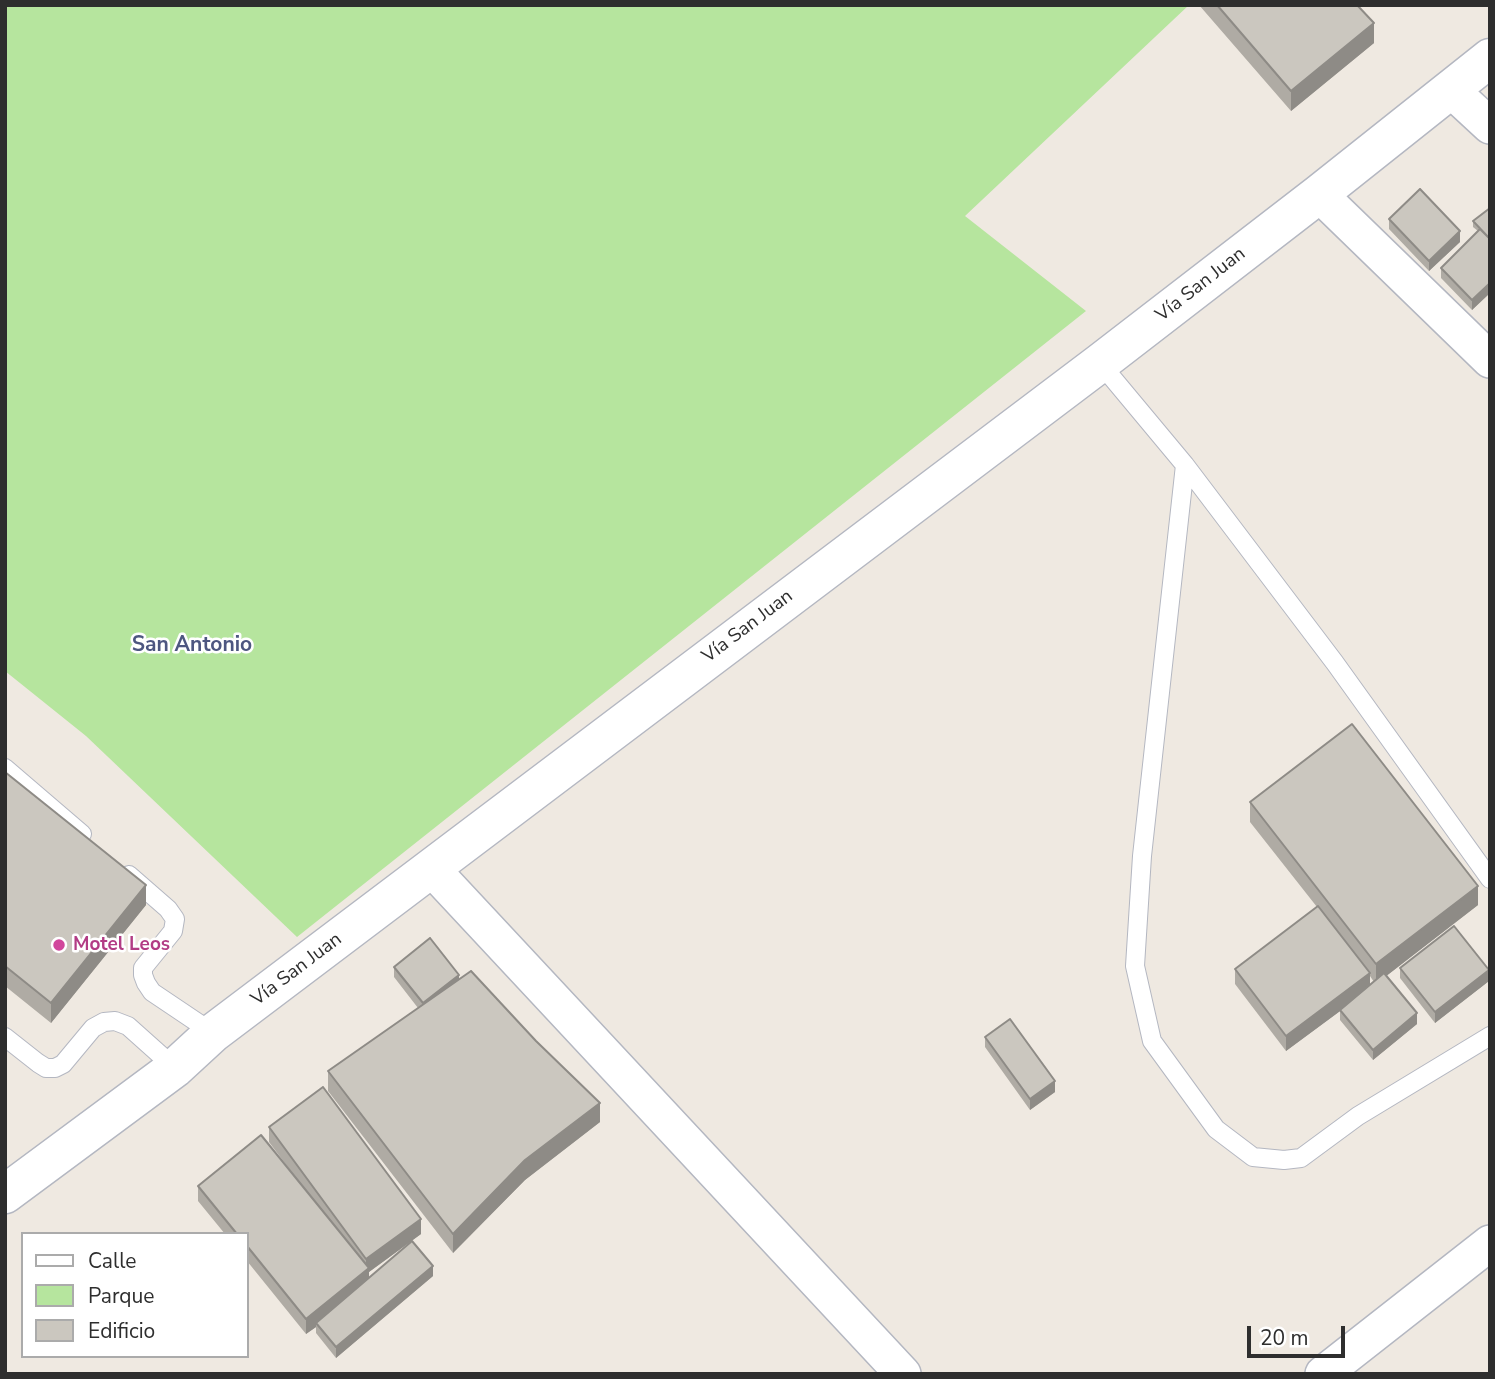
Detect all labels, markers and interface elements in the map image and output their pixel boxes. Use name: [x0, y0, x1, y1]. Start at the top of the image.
street label: Vía San Juan: [1152, 243, 1250, 327]
street label: Vía San Juan: [698, 586, 798, 668]
district label: San Antonio: [132, 633, 252, 659]
street label: Vía San Juan: [247, 929, 347, 1011]
place label: Motel Leos: [73, 934, 170, 956]
marker: Motel Leos: [51, 937, 67, 953]
legend: [21, 1232, 248, 1358]
text: Calle: [88, 1247, 136, 1275]
text: Parque: [88, 1282, 155, 1310]
scale bar: [1250, 1312, 1348, 1356]
text: Edificio: [88, 1317, 155, 1345]
text: 20 m: [1260, 1324, 1309, 1352]

